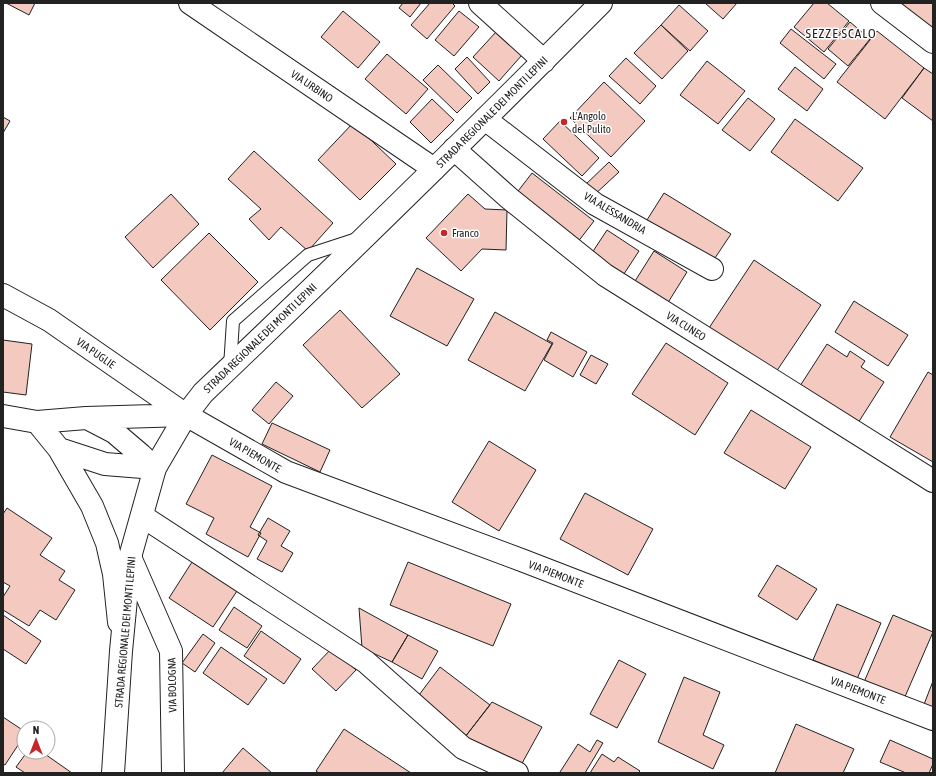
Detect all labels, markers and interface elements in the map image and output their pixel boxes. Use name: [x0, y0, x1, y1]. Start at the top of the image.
district label: SEZZE SCALO: [805, 26, 877, 41]
street label: STRADA REGIONALE DEI MONTI LEPINI: [434, 54, 550, 170]
street label: VIA URBINO: [289, 68, 335, 104]
place label: L'Angolo del Pulito: [572, 110, 611, 135]
marker: L'Angolo del Pulito: [559, 117, 569, 127]
street label: VIA ALESSANDRIA: [582, 190, 649, 237]
place label: Franco: [452, 227, 479, 239]
marker: Franco: [439, 228, 449, 238]
street label: STRADA REGIONALE DEI MONTI LEPINI: [201, 281, 319, 395]
street label: VIA CUNEO: [664, 309, 708, 343]
street label: VIA PUGLIE: [74, 335, 118, 371]
street label: VIA PIEMONTE: [227, 435, 283, 475]
street label: STRADA REGIONALE DEI MONTI LEPINI: [112, 556, 138, 708]
street label: VIA PIEMONTE: [527, 558, 585, 590]
street label: VIA BOLOGNA: [166, 657, 178, 713]
street label: VIA PIEMONTE: [829, 674, 887, 706]
north arrow: [16, 720, 56, 760]
text: N: [33, 724, 39, 736]

